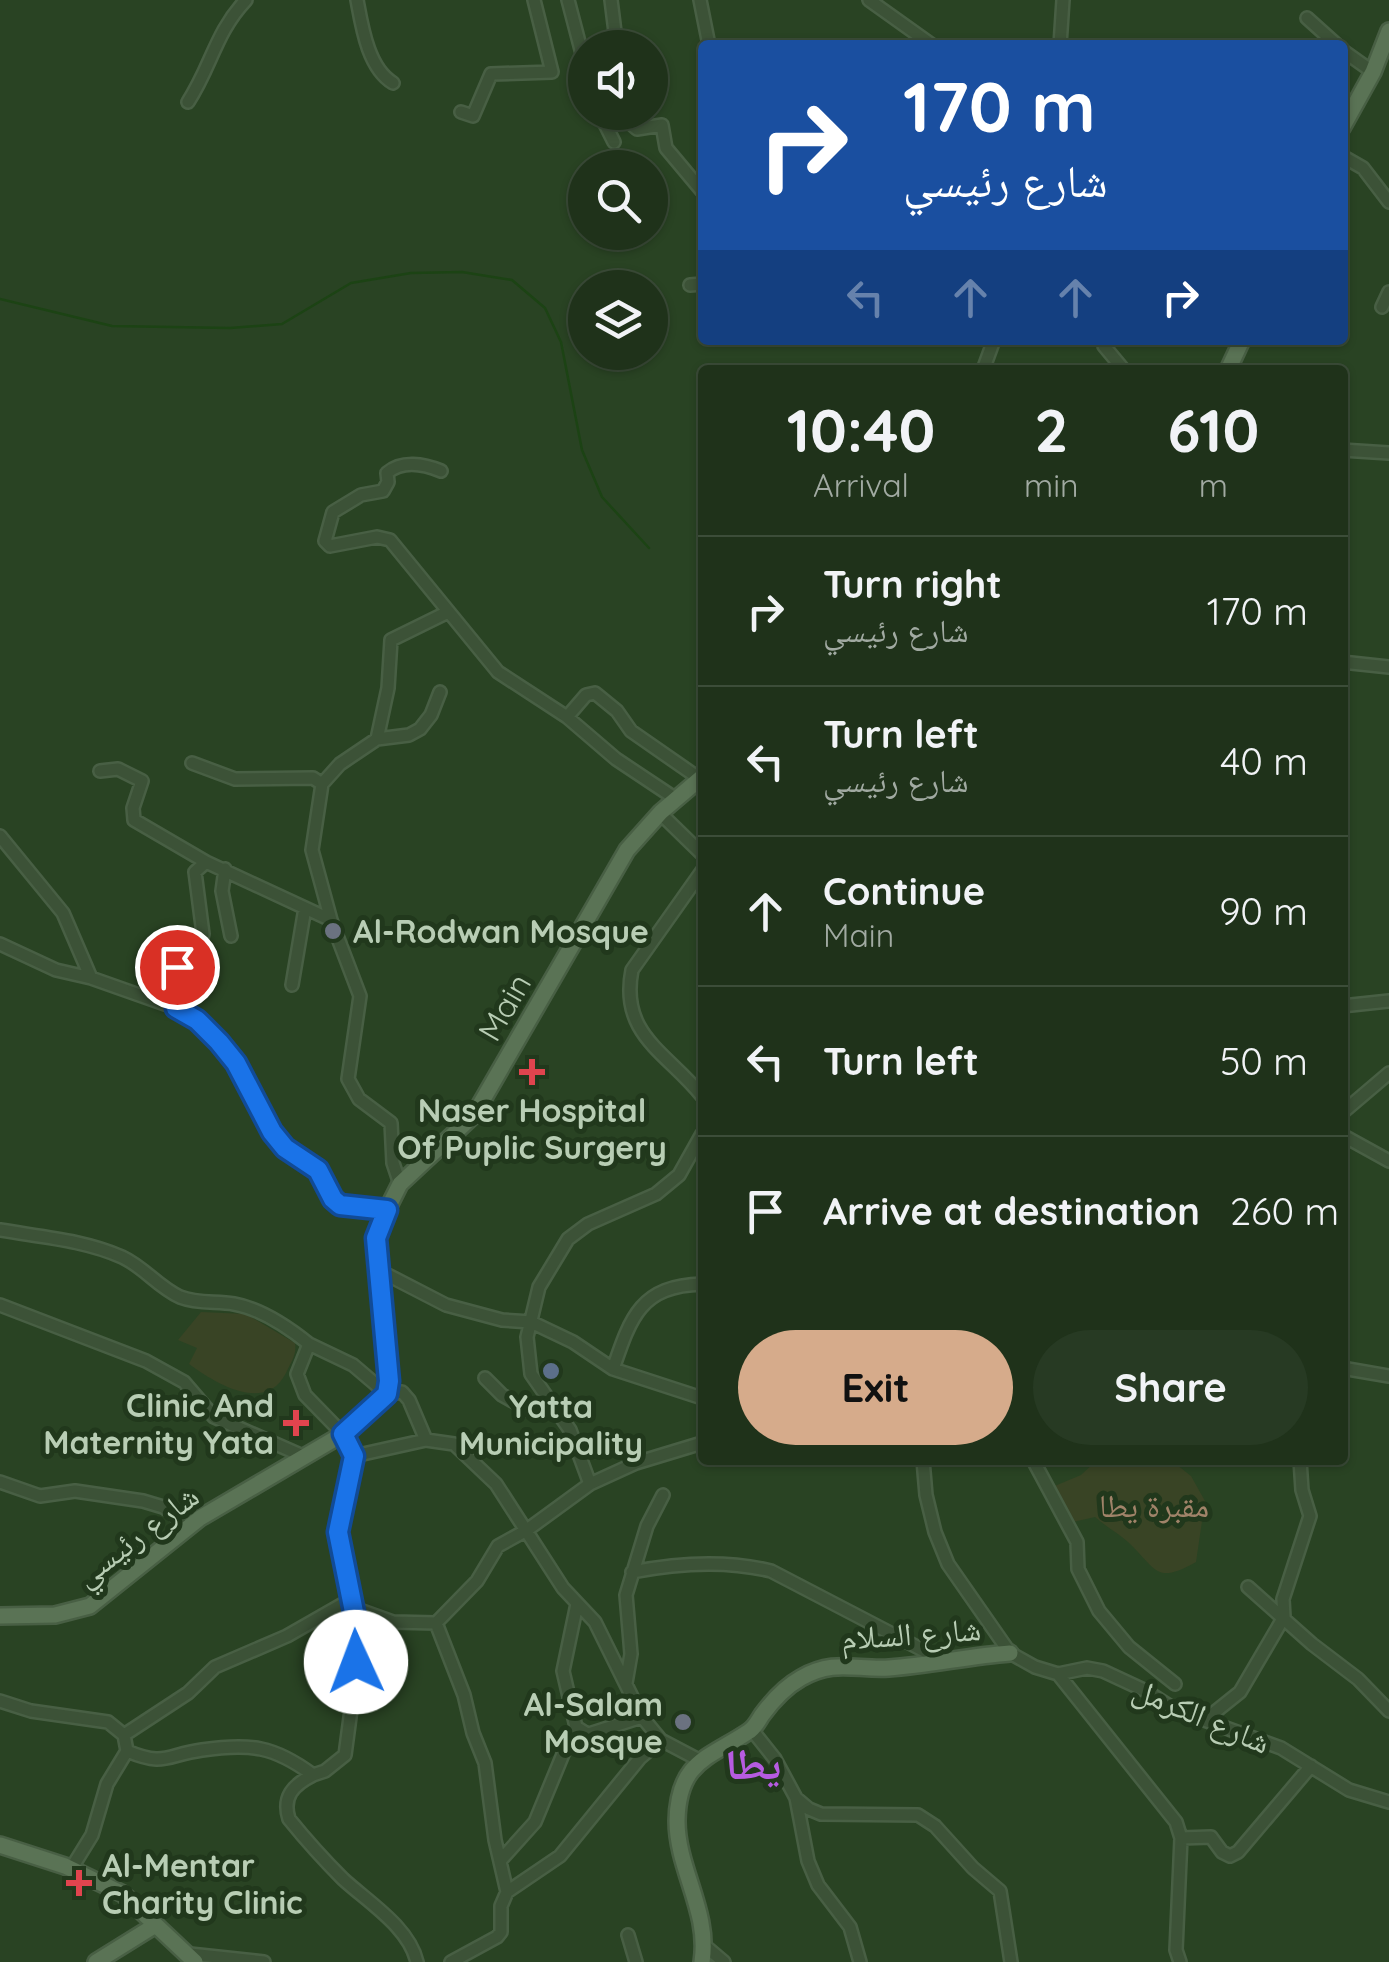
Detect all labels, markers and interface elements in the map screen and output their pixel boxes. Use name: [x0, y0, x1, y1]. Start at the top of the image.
map controls: [568, 30, 668, 370]
button: sound: [568, 30, 668, 130]
text: 170 m: [903, 62, 1096, 150]
icon: right: [738, 80, 868, 210]
button: search: [568, 150, 668, 250]
text: شارع رئيسي: [903, 152, 1108, 208]
button: layers: [568, 270, 668, 370]
icon: left: [838, 270, 893, 325]
icon: ahead: [943, 270, 998, 325]
icon: ahead: [1048, 270, 1103, 325]
icon: right: [1153, 270, 1208, 325]
text: 10:40: [787, 392, 935, 467]
text: 2: [1034, 392, 1068, 467]
text: 610: [1167, 392, 1259, 467]
text: Arrival: [813, 465, 909, 505]
text: min: [1024, 465, 1079, 505]
text: m: [1199, 465, 1228, 505]
text: Turn right: [823, 560, 1002, 608]
icon: right: [738, 584, 793, 639]
text: 170 m: [1207, 587, 1308, 635]
text: شارع رئيسي: [823, 610, 968, 650]
text: Turn left: [823, 710, 979, 758]
icon: left: [738, 734, 793, 789]
text: 40 m: [1220, 737, 1308, 785]
text: شارع رئيسي: [823, 760, 968, 800]
text: Continue: [823, 867, 985, 915]
icon: ahead: [738, 884, 793, 939]
text: 90 m: [1219, 887, 1308, 935]
place label: Al-Rodwan Mosque: [353, 911, 649, 951]
text: Main: [823, 915, 894, 955]
marker: Al-Rodwan Mosque: [322, 920, 344, 942]
pin: [135, 925, 220, 1010]
icon: arrive: [150, 940, 205, 995]
street label: Main: [469, 966, 539, 1048]
icon: left: [738, 1034, 793, 1089]
text: Turn left: [823, 1037, 979, 1085]
text: 50 m: [1220, 1037, 1308, 1085]
marker: Naser Hospital Of Puplic Surgery: [519, 1059, 545, 1085]
place label: Naser Hospital Of Puplic Surgery: [397, 1090, 667, 1167]
icon: arrive: [738, 1184, 793, 1239]
text: Arrive at destination: [823, 1187, 1200, 1235]
text: 260 m: [1230, 1187, 1339, 1235]
button: Exit: [738, 1330, 1013, 1445]
button: Share: [1033, 1330, 1308, 1445]
marker: Yatta Municipality: [540, 1360, 562, 1382]
place label: Clinic And Maternity Yata: [43, 1385, 274, 1462]
place label: Yatta Municipality: [459, 1386, 643, 1463]
marker: Clinic And Maternity Yata: [283, 1410, 309, 1436]
street label: شارع رئيسي: [66, 1475, 210, 1600]
park label: مقبرة يطا: [1099, 1485, 1209, 1525]
street label: شارع السلام: [840, 1608, 983, 1660]
position arrow: [304, 1610, 408, 1714]
street label: شارع الكرمل: [1127, 1668, 1277, 1763]
place label: Al-Salam Mosque: [524, 1684, 663, 1761]
marker: Al-Salam Mosque: [672, 1711, 694, 1733]
district label: يطا: [725, 1737, 781, 1790]
place label: Al-Mentar Charity Clinic: [102, 1845, 303, 1922]
marker: Al-Mentar Charity Clinic: [66, 1870, 92, 1896]

